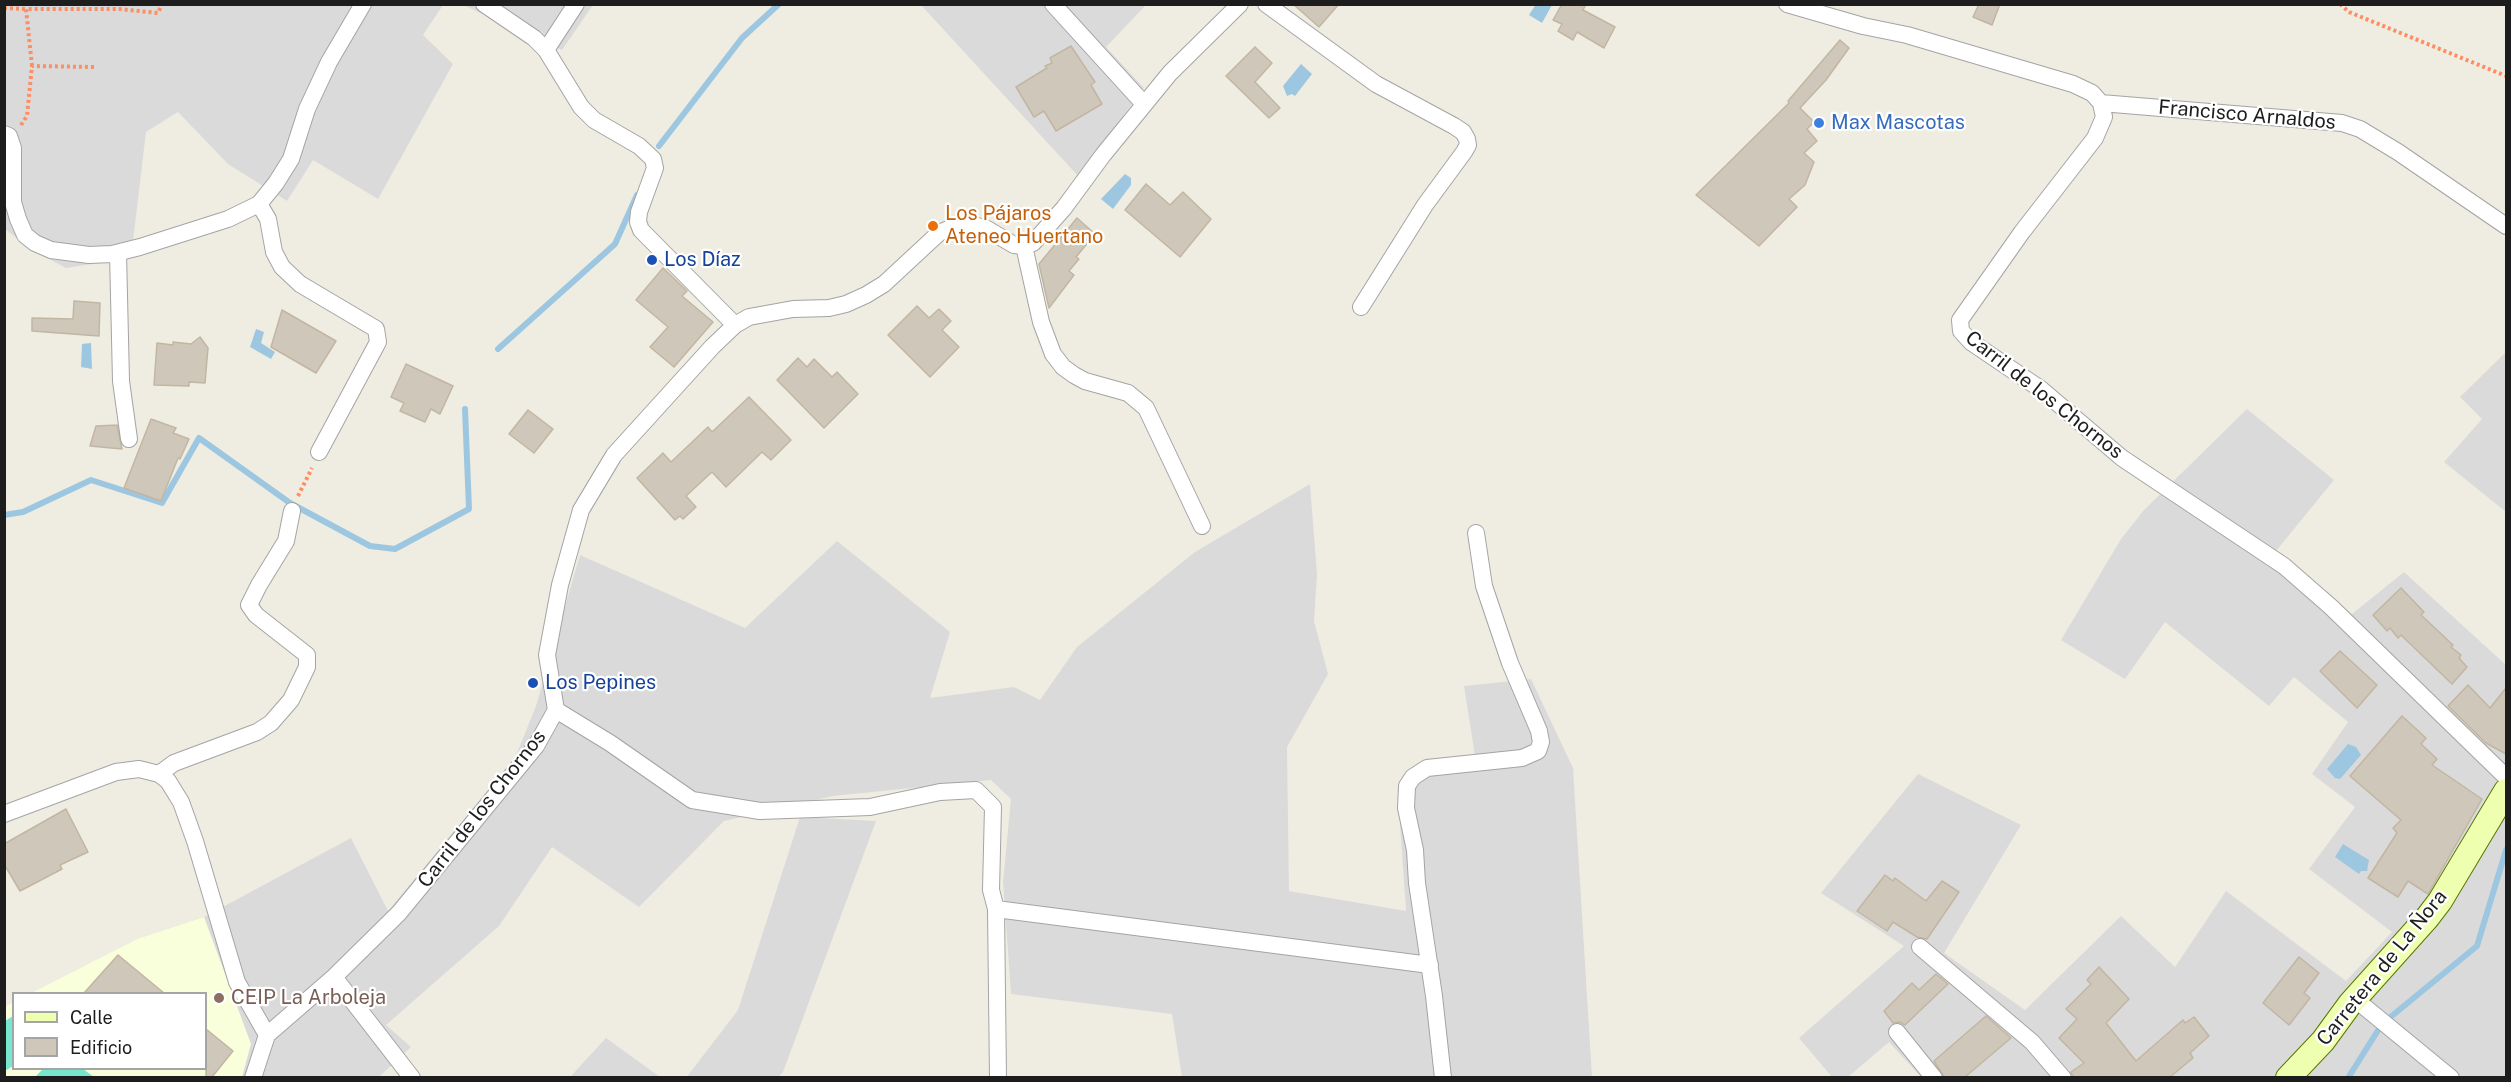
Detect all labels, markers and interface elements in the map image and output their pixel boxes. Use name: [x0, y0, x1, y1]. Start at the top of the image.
street label: Francisco Arnaldos: [2157, 95, 2337, 135]
place label: Max Mascotas: [1831, 111, 1965, 135]
marker: Max Mascotas: [1812, 116, 1826, 130]
place label: Los Pájaros Ateneo Huertano: [945, 202, 1103, 249]
marker: Los Pájaros Ateneo Huertano: [926, 219, 940, 233]
place label: Los Díaz: [664, 248, 741, 272]
marker: Los Díaz: [645, 253, 659, 267]
street label: Carril de los Chornos: [1960, 326, 2128, 464]
place label: Los Pepines: [545, 671, 656, 695]
marker: Los Pepines: [526, 676, 540, 690]
street label: Carril de los Chornos: [413, 725, 551, 893]
street label: Carretera de La Ñora: [2312, 885, 2452, 1051]
place label: CEIP La Arboleja: [231, 986, 386, 1010]
marker: CEIP La Arboleja: [212, 991, 226, 1005]
legend: [12, 992, 207, 1070]
text: Calle: [70, 1007, 113, 1028]
text: Edificio: [70, 1037, 132, 1058]

